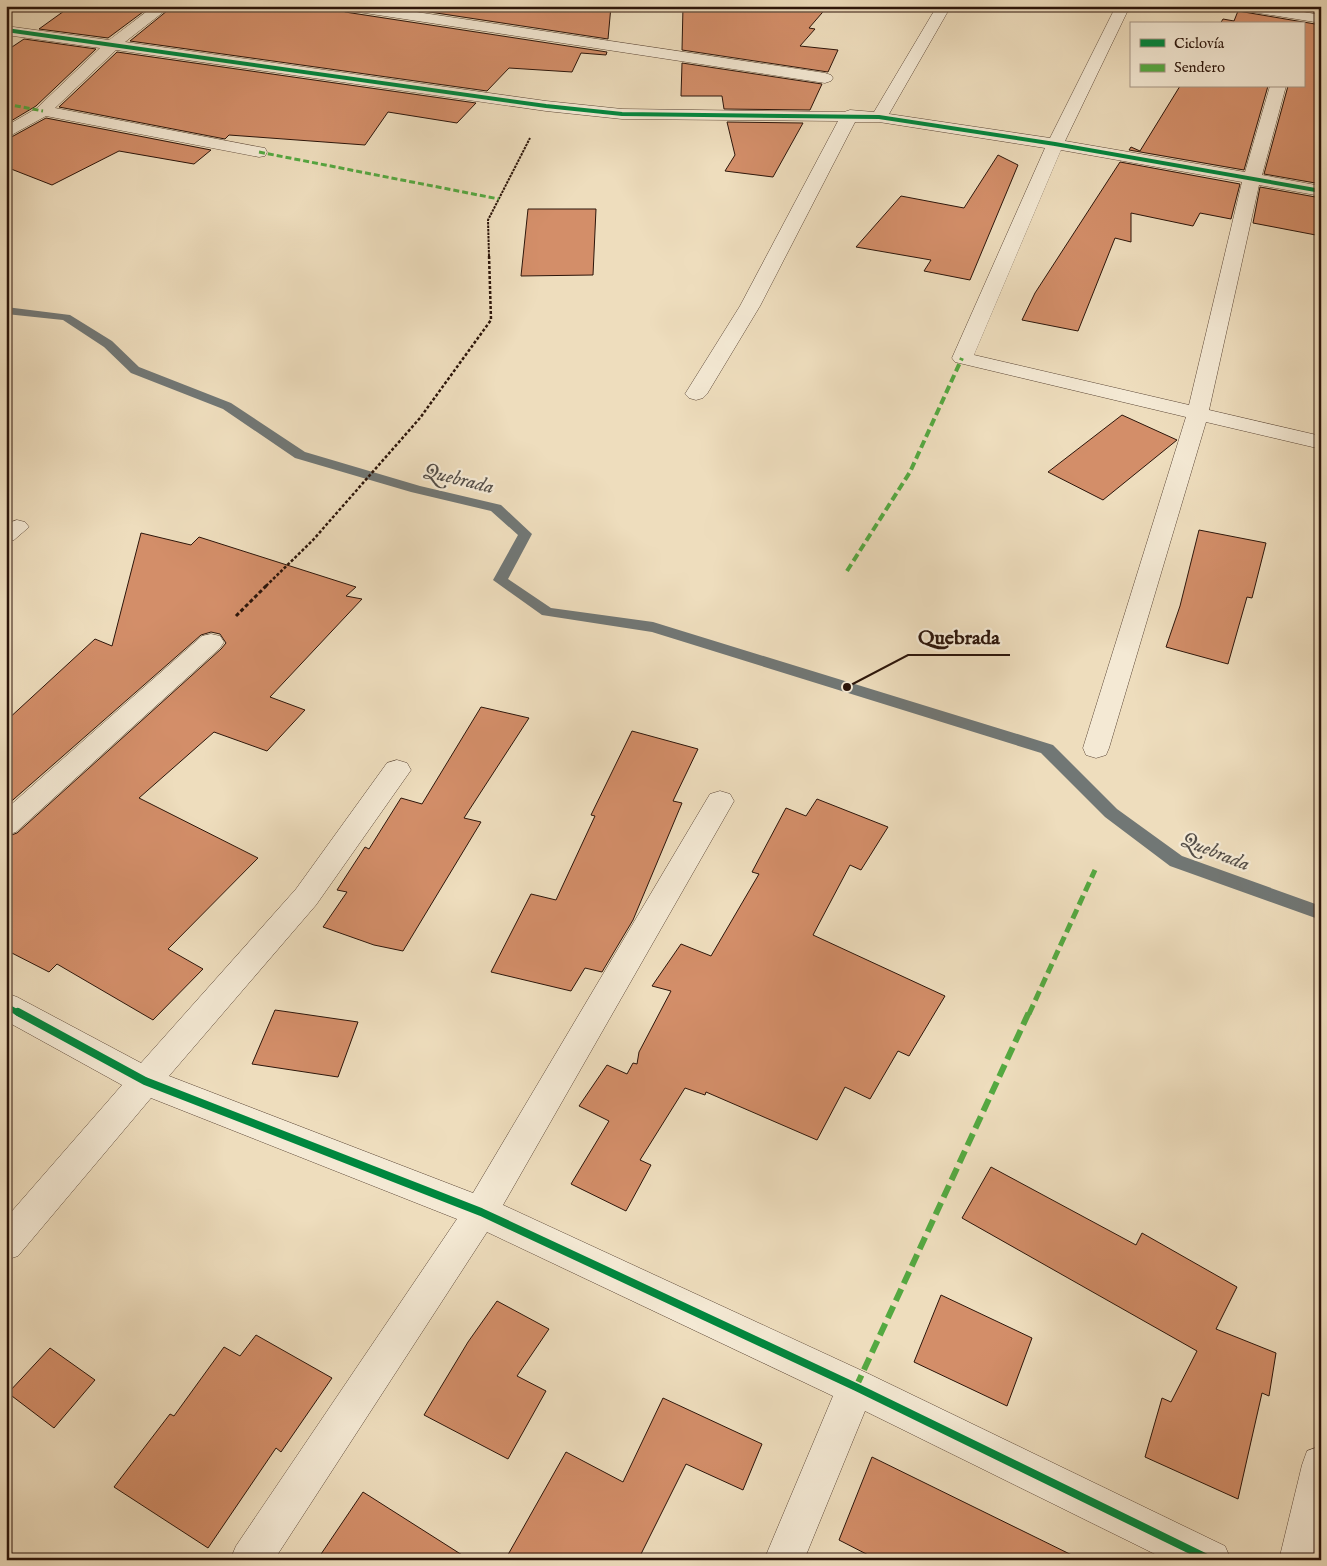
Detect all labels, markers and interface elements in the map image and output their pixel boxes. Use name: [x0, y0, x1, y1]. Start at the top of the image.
legend: [1130, 22, 1304, 88]
text: Ciclovía: [1174, 34, 1225, 53]
text: Sendero: [1174, 58, 1225, 77]
water label: Quebrada: [421, 459, 496, 501]
callout: Quebrada: [908, 620, 1010, 655]
text: Quebrada: [918, 626, 1000, 651]
water label: Quebrada: [1177, 827, 1253, 878]

